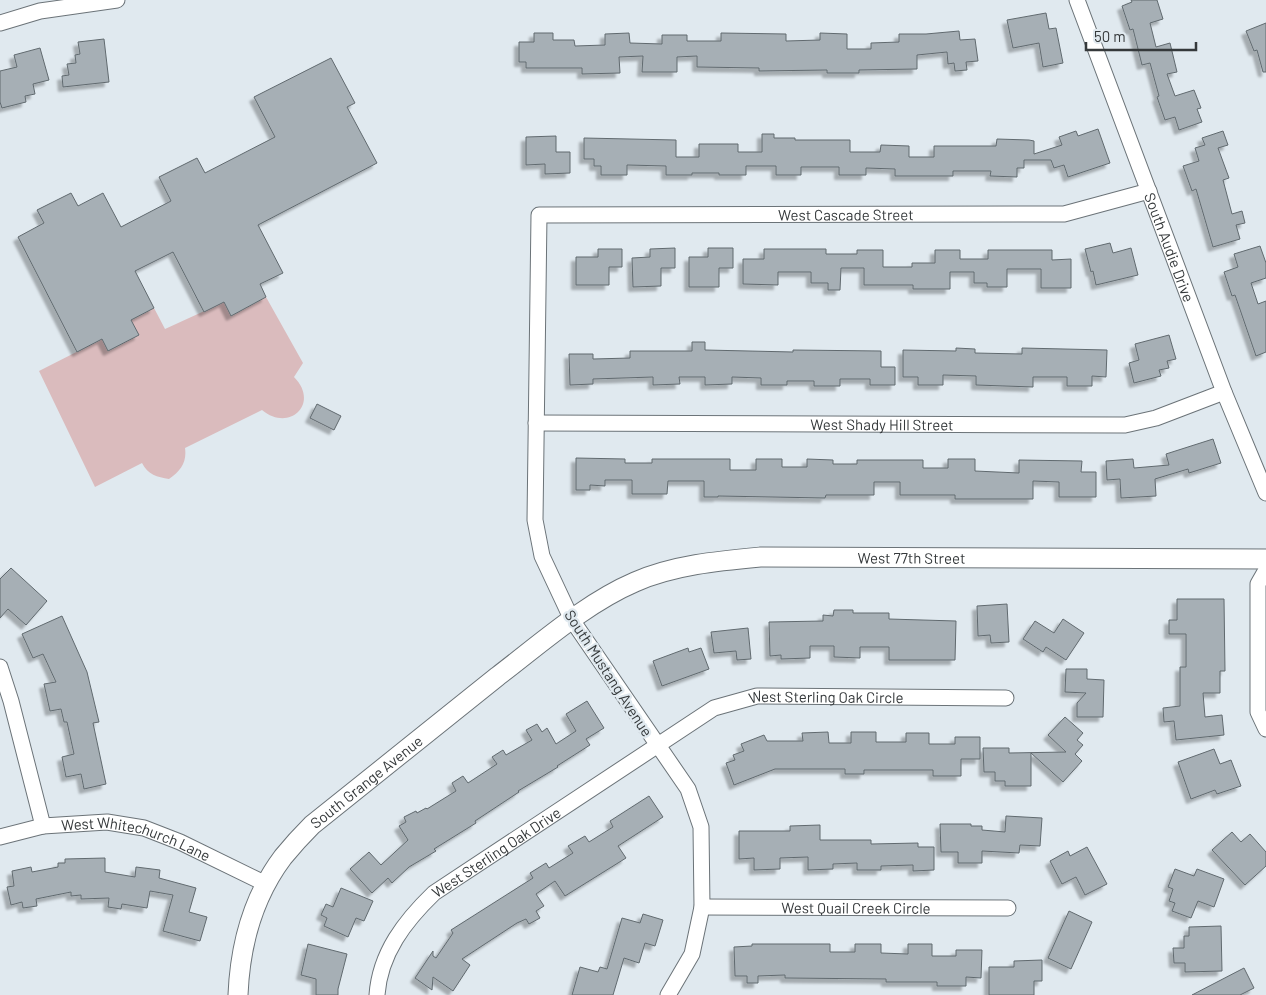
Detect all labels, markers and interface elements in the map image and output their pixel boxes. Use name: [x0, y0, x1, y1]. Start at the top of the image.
scale bar: [1086, 20, 1196, 52]
text: 50 m: [1094, 27, 1126, 45]
street label: South Audie Drive: [1141, 190, 1198, 304]
street label: West Cascade Street: [778, 205, 914, 224]
street label: West Shady Hill Street: [810, 415, 954, 433]
street label: West 77th Street: [858, 548, 965, 567]
street label: South Mustang Avenue: [561, 606, 657, 740]
street label: West Sterling Oak Circle: [747, 686, 904, 707]
street label: South Grange Avenue: [306, 731, 426, 832]
street label: West Sterling Oak Drive: [428, 803, 564, 901]
street label: West Whitechurch Lane: [61, 813, 213, 864]
street label: West Quail Creek Circle: [781, 898, 931, 917]

